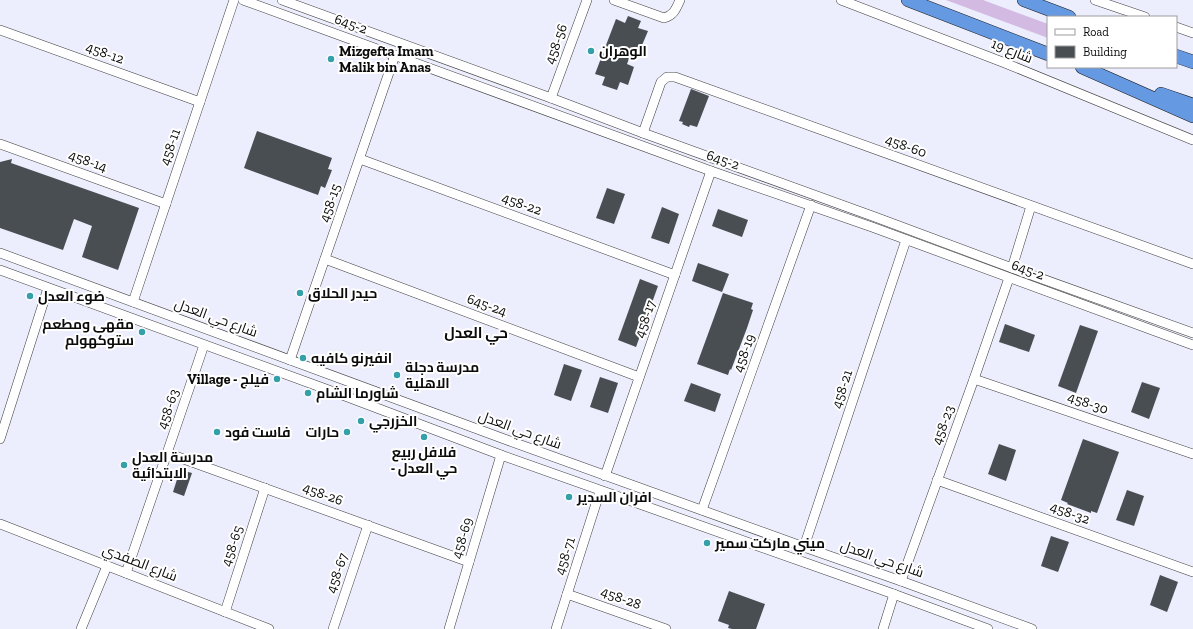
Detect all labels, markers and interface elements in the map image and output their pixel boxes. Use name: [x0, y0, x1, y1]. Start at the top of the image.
street label: 645-2: [332, 10, 370, 38]
legend: [1047, 16, 1177, 68]
street label: 458-56: [541, 22, 571, 66]
text: Road: [1083, 25, 1109, 39]
street label: شارع 19: [989, 35, 1035, 67]
street label: 458-12: [84, 38, 126, 68]
place label: Mizgefta Imam Malik bin Anas: [339, 43, 434, 76]
place label: الوهران: [599, 43, 647, 60]
text: Building: [1083, 45, 1127, 59]
marker: الوهران: [586, 46, 596, 56]
marker: Mizgefta Imam Malik bin Anas: [326, 54, 336, 64]
street label: 458-11: [156, 126, 184, 168]
street label: 458-60: [883, 131, 929, 161]
street label: 458-14: [66, 146, 110, 176]
street label: 645-2: [704, 146, 742, 174]
street label: 458-15: [316, 182, 344, 224]
street label: 458-22: [500, 189, 544, 219]
street label: 645-2: [1009, 256, 1047, 284]
place label: حيدر الحلاق: [308, 285, 377, 302]
place label: ضوء العدل: [38, 288, 105, 305]
marker: حيدر الحلاق: [295, 288, 305, 298]
street label: 645-24: [465, 290, 510, 320]
marker: ضوء العدل: [25, 291, 35, 301]
street label: شارع حي العدل: [171, 295, 260, 344]
street label: 458-17: [631, 298, 659, 340]
place label: مقهى ومطعم ستوكهولم: [42, 316, 134, 350]
district label: حي العدل: [444, 324, 508, 345]
marker: مقهى ومطعم ستوكهولم: [137, 327, 147, 337]
street label: 458-19: [729, 331, 759, 375]
place label: انفيرنو كافيه: [311, 350, 392, 367]
marker: انفيرنو كافيه: [298, 353, 308, 363]
place label: مدرسة دجلة الاهلية: [405, 359, 479, 392]
street label: 458-21: [828, 367, 856, 410]
marker: مدرسة دجلة الاهلية: [392, 370, 402, 380]
place label: Village - فيلج: [187, 371, 269, 389]
marker: Village - فيلج: [272, 374, 282, 384]
place label: شاورما الشام: [316, 385, 399, 403]
street label: 458-63: [153, 387, 183, 431]
marker: شاورما الشام: [303, 388, 313, 398]
street label: 458-30: [1066, 388, 1110, 418]
street label: 458-23: [928, 403, 958, 447]
street label: شارع حي العدل: [475, 407, 564, 456]
place label: الخزرجي: [369, 413, 417, 433]
marker: الخزرجي: [356, 416, 366, 426]
place label: فاست فود: [225, 424, 291, 441]
place label: حارات: [306, 424, 339, 441]
marker: فاست فود: [212, 427, 222, 437]
marker: حارات: [342, 427, 352, 437]
marker: فلافل ربيع - حي العدل: [419, 432, 429, 442]
place label: فلافل ربيع - حي العدل: [391, 444, 457, 480]
place label: مدرسة العدل الابتدائية: [132, 449, 213, 482]
marker: مدرسة العدل الابتدائية: [119, 460, 129, 470]
street label: 458-26: [301, 479, 345, 509]
place label: افران السدير: [576, 489, 652, 506]
marker: افران السدير: [564, 492, 574, 502]
street label: 458-32: [1048, 498, 1092, 528]
street label: 458-69: [448, 515, 476, 561]
street label: 458-65: [217, 524, 247, 568]
street label: 458-71: [551, 534, 579, 577]
place label: ميني ماركت سمير: [714, 535, 825, 555]
street label: شارع حي العدل: [837, 537, 926, 584]
marker: ميني ماركت سمير: [702, 538, 712, 548]
street label: شارع الصفدي: [99, 541, 180, 588]
street label: 458-67: [322, 550, 352, 595]
street label: 458-28: [599, 583, 643, 613]

